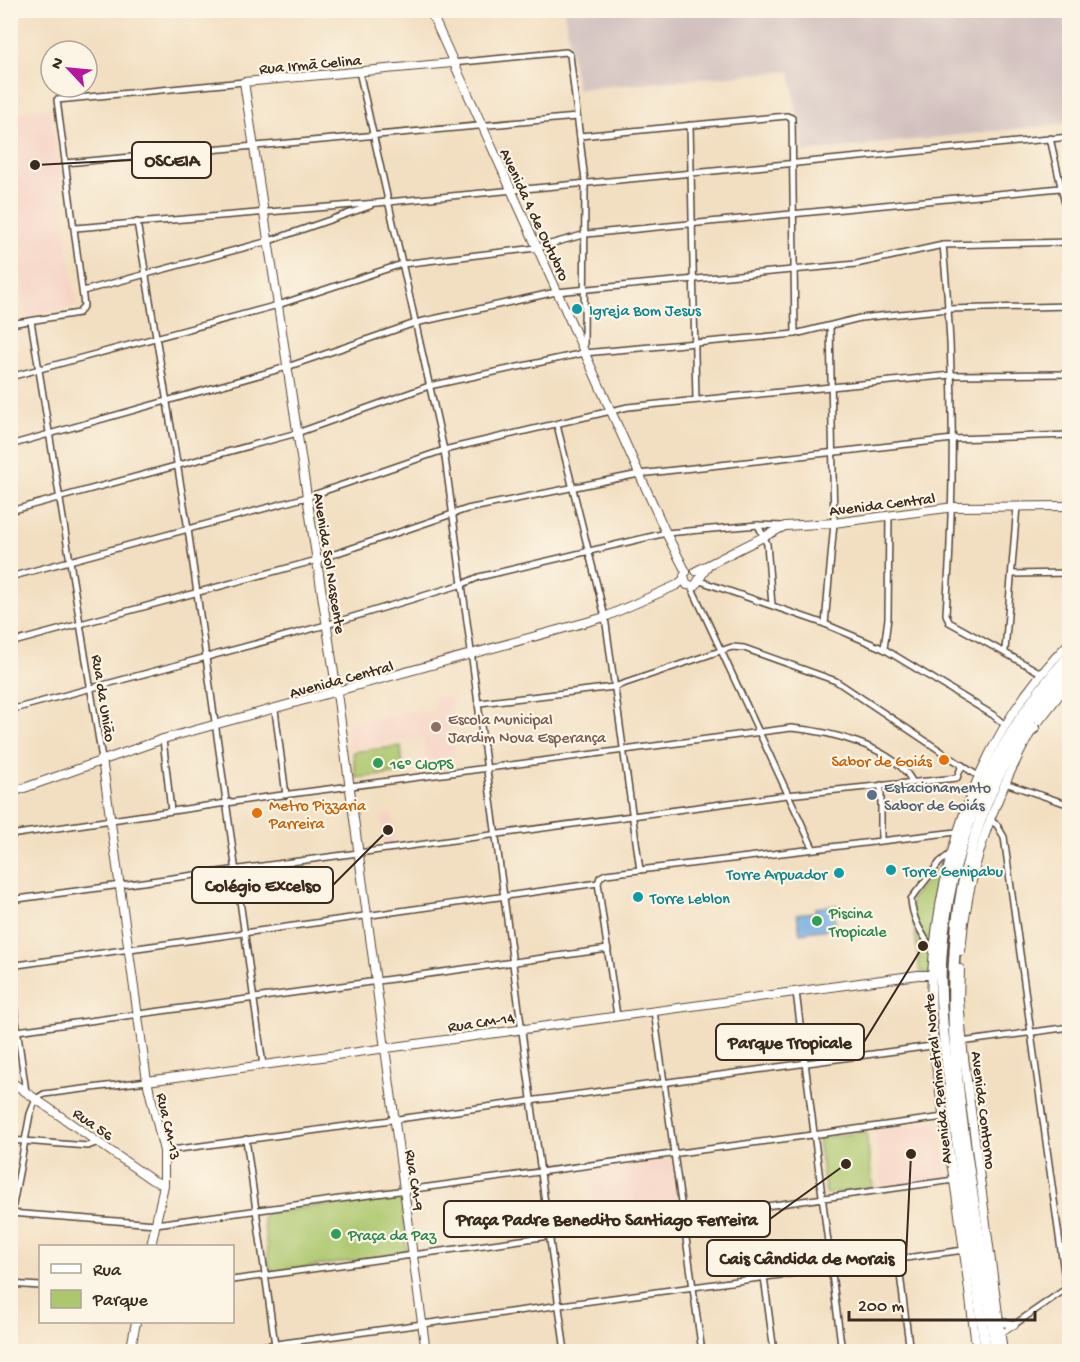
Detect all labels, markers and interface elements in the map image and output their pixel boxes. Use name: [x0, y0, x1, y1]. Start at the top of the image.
north arrow: [39, 39, 99, 99]
street label: Rua Irmã Celina: [258, 52, 363, 80]
text: N: [48, 55, 70, 73]
callout: OSCEIA: [132, 142, 211, 178]
street label: Avenida 4 de Outubro: [494, 146, 572, 285]
text: OSCEIA: [144, 152, 201, 173]
marker: Igreja Bom Jesus: [570, 302, 584, 316]
place label: Igreja Bom Jesus: [589, 303, 702, 322]
street label: Avenida Central: [828, 491, 937, 522]
street label: Avenida Sol Nascente: [307, 492, 348, 636]
street label: Rua da União: [85, 654, 118, 744]
street label: Avenida Central: [288, 658, 396, 704]
place label: Escola Municipal Jardim Nova Esperança: [448, 712, 607, 749]
marker: Escola Municipal Jardim Nova Esperança: [429, 720, 443, 734]
marker: Sabor de Goiás: [937, 753, 951, 767]
place label: Sabor de Goiás: [831, 754, 933, 773]
marker: 16º CIOPS: [371, 756, 385, 770]
place label: 16º CIOPS: [389, 757, 454, 776]
place label: Estacionamento Sabor de Goiás: [884, 780, 991, 817]
marker: Estacionamento Sabor de Goiás: [865, 788, 879, 802]
place label: Metro Pizzaria Parreira: [268, 798, 367, 835]
marker: Metro Pizzaria Parreira: [250, 806, 264, 820]
marker: Torre Genipabu: [884, 863, 898, 877]
place label: Torre Genipabu: [902, 864, 1003, 883]
marker: Torre Arpuador: [832, 866, 846, 880]
callout: Colégio Excelso: [192, 867, 333, 903]
place label: Torre Arpuador: [725, 867, 828, 886]
text: Colégio Excelso: [204, 877, 322, 898]
marker: Torre Leblon: [631, 890, 645, 904]
place label: Torre Leblon: [649, 891, 730, 910]
place label: Piscina Tropicale: [828, 906, 887, 943]
marker: Piscina Tropicale: [810, 914, 824, 928]
street label: Avenida Perimetral Norte: [921, 992, 958, 1165]
street label: Rua CM-14: [447, 1010, 517, 1039]
callout: Parque Tropicale: [716, 1024, 864, 1060]
text: Parque Tropicale: [727, 1034, 853, 1055]
street label: Avenida Contorno: [965, 1050, 998, 1171]
street label: Rua CM-13: [150, 1091, 183, 1162]
street label: Rua 56: [68, 1105, 117, 1147]
street label: Rua CM-9: [399, 1149, 426, 1212]
callout: Praça Padre Benedito Santiago Ferreira: [444, 1201, 770, 1237]
text: Praça Padre Benedito Santiago Ferreira: [455, 1211, 759, 1232]
marker: Praça da Paz: [329, 1227, 343, 1241]
place label: Praça da Paz: [347, 1228, 437, 1247]
callout: Cais Cândida de Morais: [707, 1240, 906, 1276]
legend: [39, 1245, 234, 1323]
text: Cais Cândida de Morais: [719, 1250, 896, 1271]
text: Rua: [93, 1261, 122, 1282]
scale bar: [849, 1284, 1035, 1322]
text: Parque: [92, 1291, 149, 1312]
text: 200 m: [858, 1297, 905, 1318]

